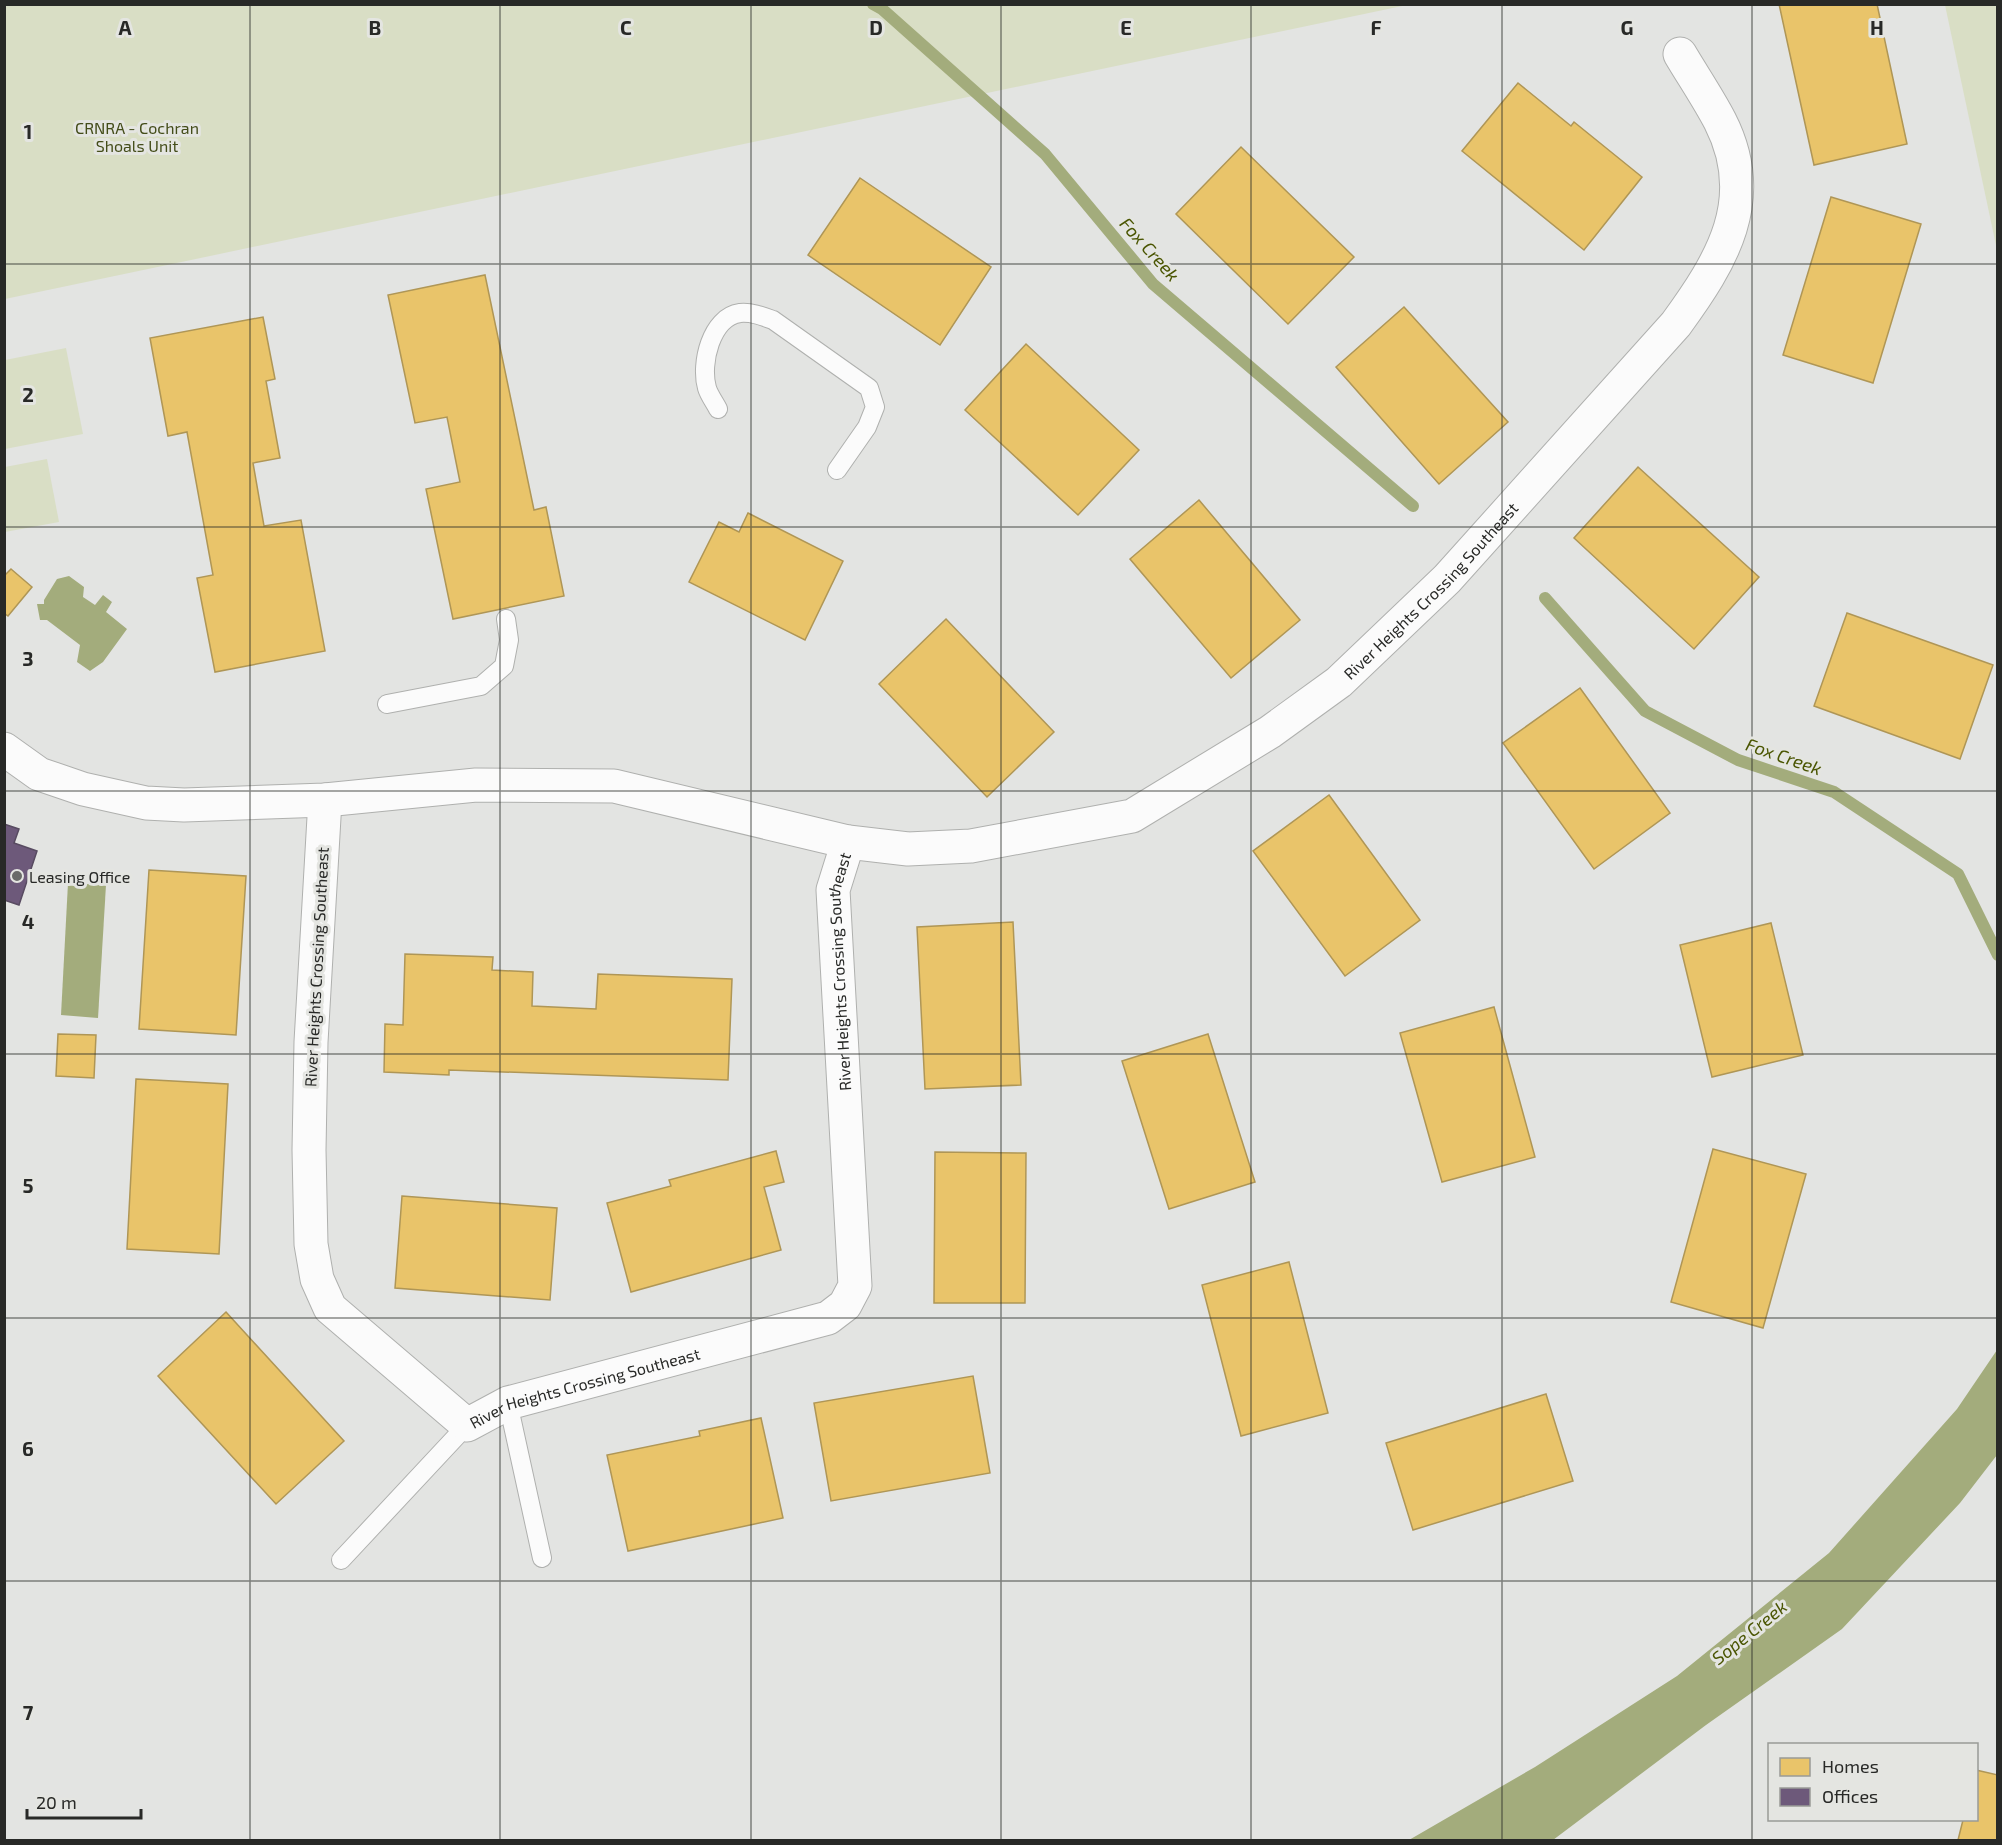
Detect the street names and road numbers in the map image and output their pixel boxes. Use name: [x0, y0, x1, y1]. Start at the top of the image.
street label: River Heights Crossing Southeast: [1339, 498, 1521, 683]
street label: River Heights Crossing Southeast: [300, 846, 332, 1088]
street label: River Heights Crossing Southeast: [823, 850, 854, 1092]
street label: River Heights Crossing Southeast: [466, 1343, 702, 1432]

